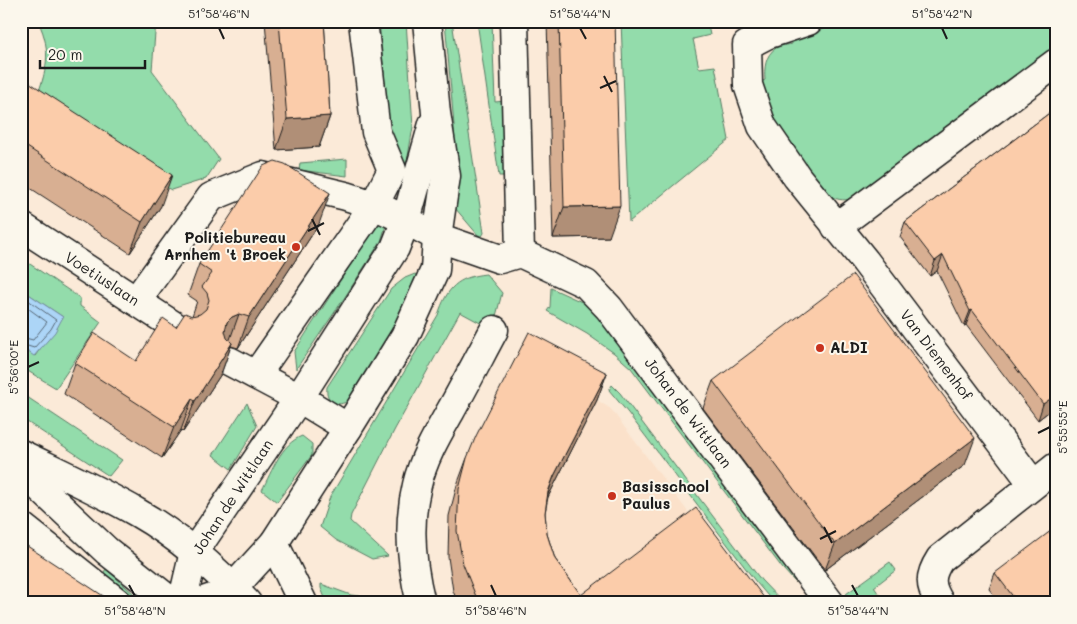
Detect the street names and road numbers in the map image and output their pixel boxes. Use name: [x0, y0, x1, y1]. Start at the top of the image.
street label: Voetiuslaan: [61, 247, 144, 310]
street label: Van Diemenhof: [896, 305, 978, 405]
street label: Johan de Wittlaan: [641, 353, 737, 472]
street label: Johan de Wittlaan: [187, 435, 277, 558]

